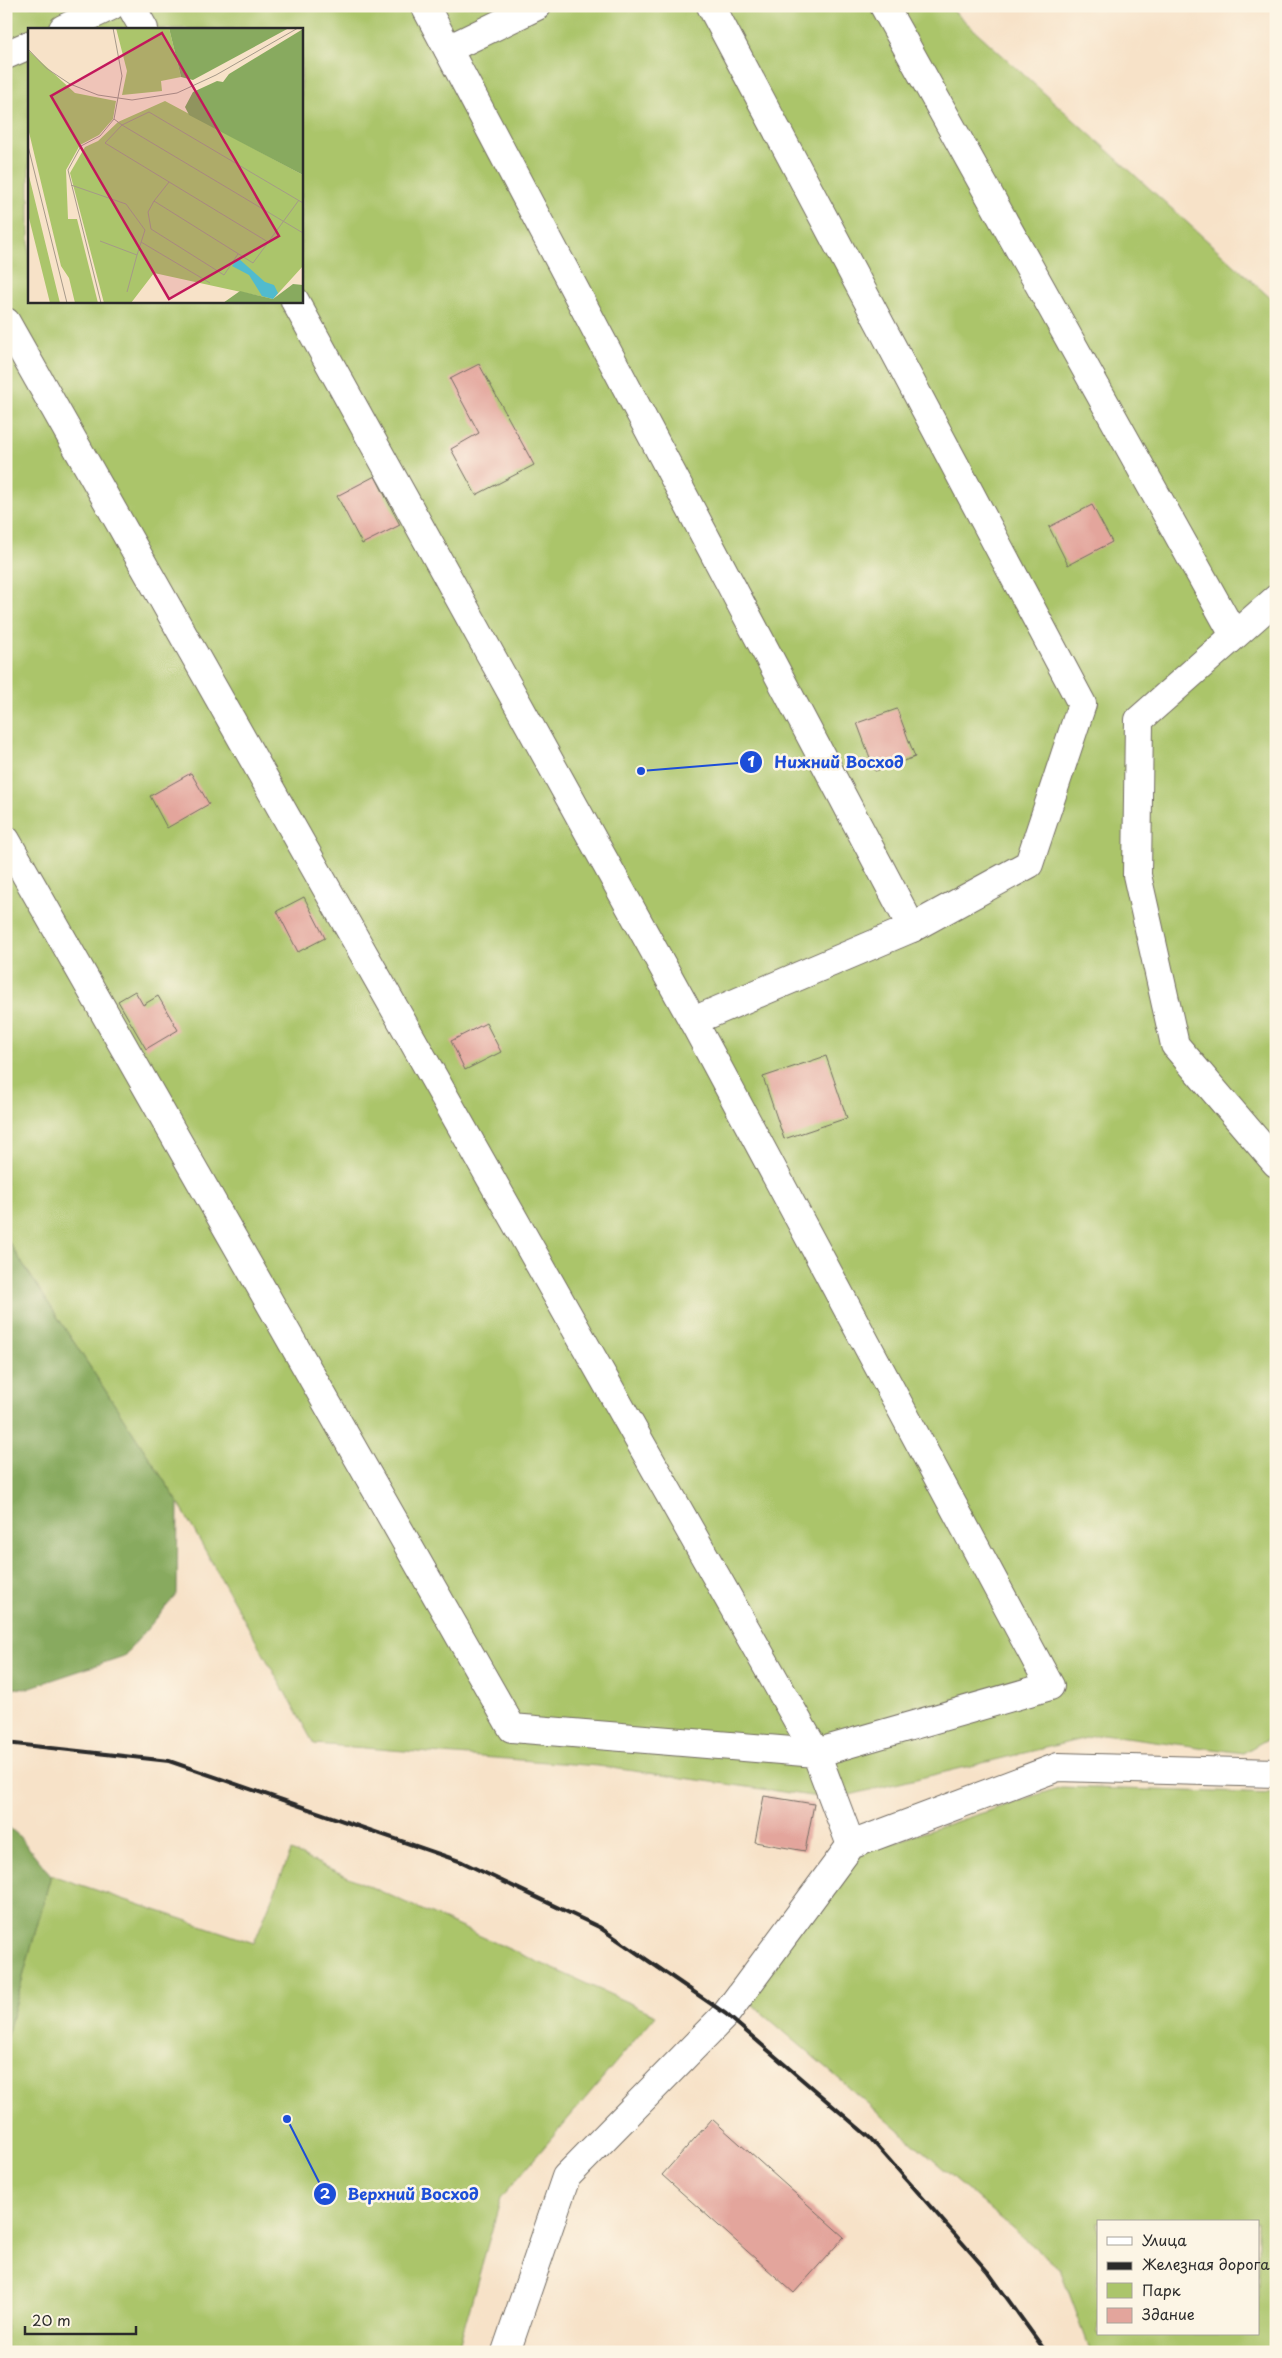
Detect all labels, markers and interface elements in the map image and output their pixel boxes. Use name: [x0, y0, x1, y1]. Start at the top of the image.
inset map: [28, 28, 302, 302]
callout: Нижний Восход: [739, 746, 914, 777]
text: 1: [747, 749, 755, 772]
text: Нижний Восход: [774, 749, 904, 773]
callout: Верхний Восход: [312, 2178, 489, 2209]
text: 2: [320, 2181, 331, 2204]
text: Верхний Восход: [347, 2181, 479, 2205]
legend: [1097, 2220, 1260, 2336]
text: Улица: [1142, 2228, 1187, 2251]
text: Железная дорога: [1142, 2252, 1270, 2275]
text: Парк: [1142, 2278, 1181, 2301]
text: Здание: [1142, 2302, 1195, 2325]
scale bar: [25, 2303, 136, 2335]
text: 20 m: [32, 2308, 71, 2331]

